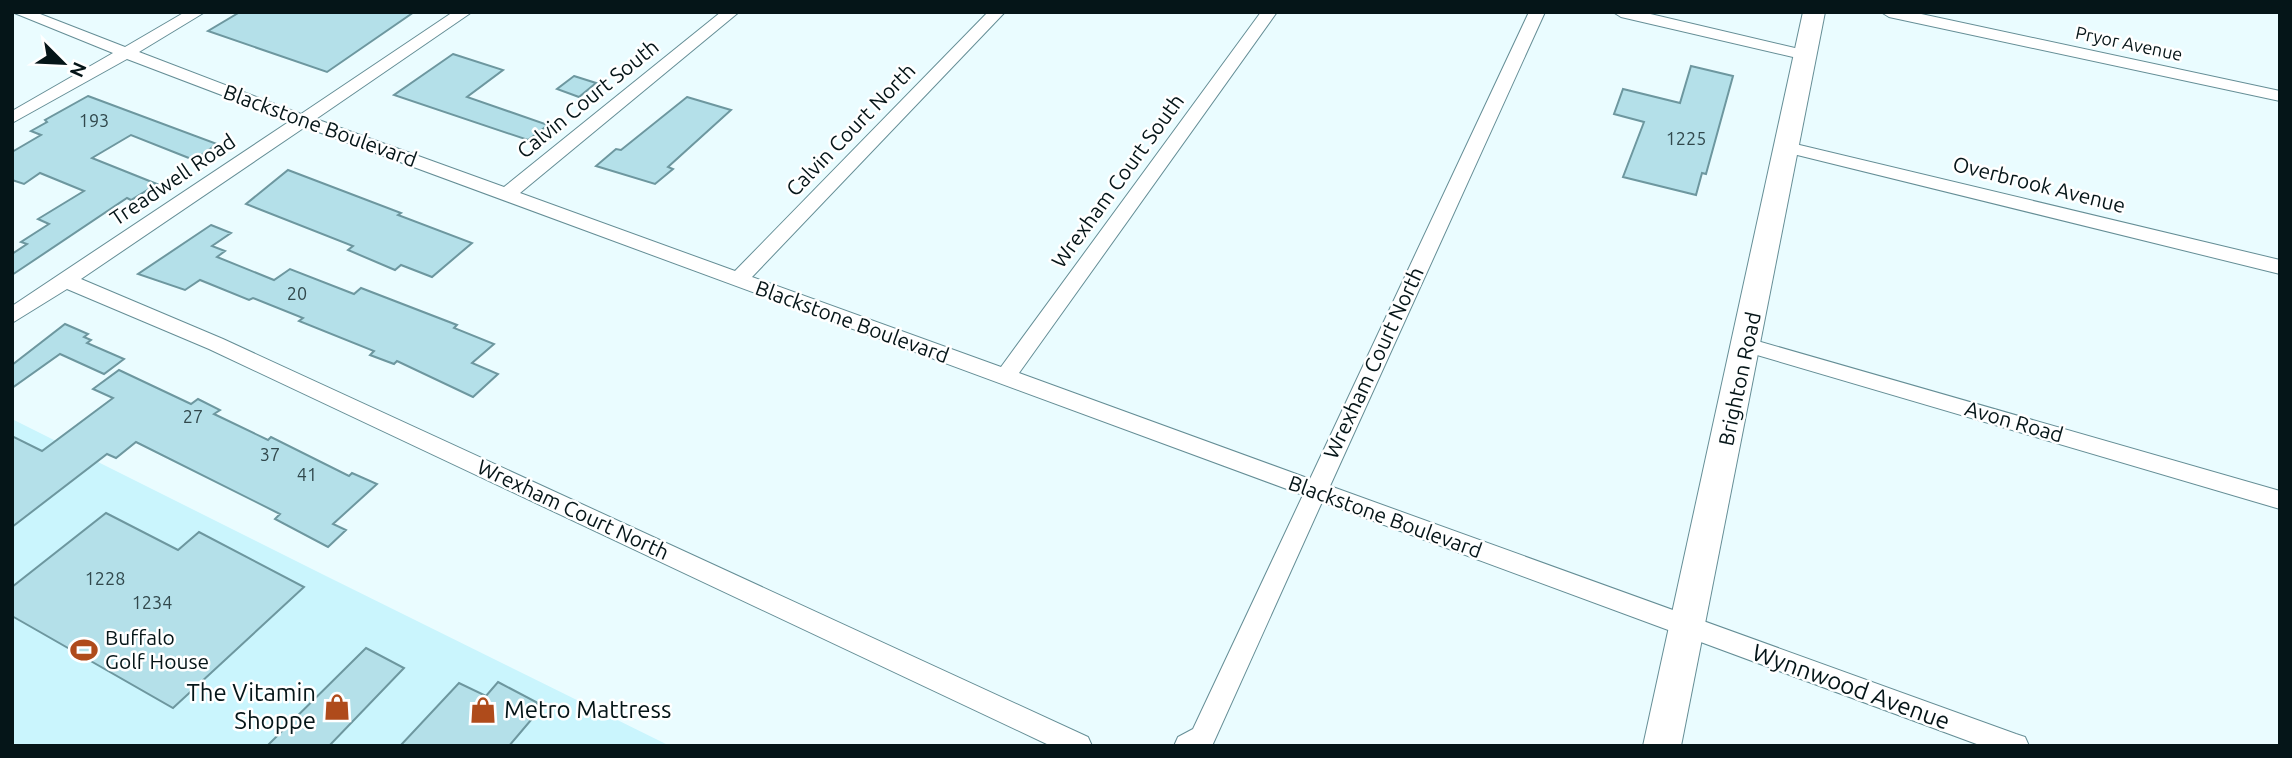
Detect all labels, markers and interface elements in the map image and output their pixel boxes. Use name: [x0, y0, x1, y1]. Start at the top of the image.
street label: Pryor Avenue: [2074, 22, 2184, 64]
north arrow: [28, 28, 98, 98]
street label: Calvin Court South: [512, 34, 663, 163]
street label: Calvin Court North: [781, 58, 920, 201]
text: N: [66, 59, 91, 81]
street label: Blackstone Boulevard: [220, 79, 420, 171]
street label: Wrexham Court South: [1046, 89, 1188, 272]
house number: 193: [79, 110, 109, 130]
street label: Treadwell Road: [105, 128, 240, 230]
house number: 1225: [1666, 128, 1706, 148]
street label: Overbrook Avenue: [1950, 151, 2128, 217]
street label: Wrexham Court North: [1318, 263, 1428, 462]
street label: Blackstone Boulevard: [752, 275, 952, 367]
house number: 20: [287, 283, 307, 303]
street label: Brighton Road: [1713, 310, 1765, 448]
street label: Avon Road: [1962, 396, 2066, 447]
house number: 27: [183, 406, 203, 426]
house number: 37: [260, 444, 280, 464]
street label: Wrexham Court North: [474, 454, 673, 564]
house number: 41: [297, 464, 317, 484]
street label: Blackstone Boulevard: [1285, 470, 1485, 562]
house number: 1228: [85, 568, 125, 588]
house number: 1234: [132, 592, 172, 612]
place label: Buffalo Golf House: [105, 625, 209, 673]
sports icon: Buffalo Golf House: [69, 635, 99, 665]
street label: Wynnwood Avenue: [1749, 638, 1954, 735]
place label: The Vitamin Shoppe: [186, 679, 316, 734]
shop icon: The Vitamin Shoppe: [322, 692, 352, 722]
shop icon: Metro Mattress: [468, 695, 498, 725]
place label: Metro Mattress: [504, 696, 671, 723]

